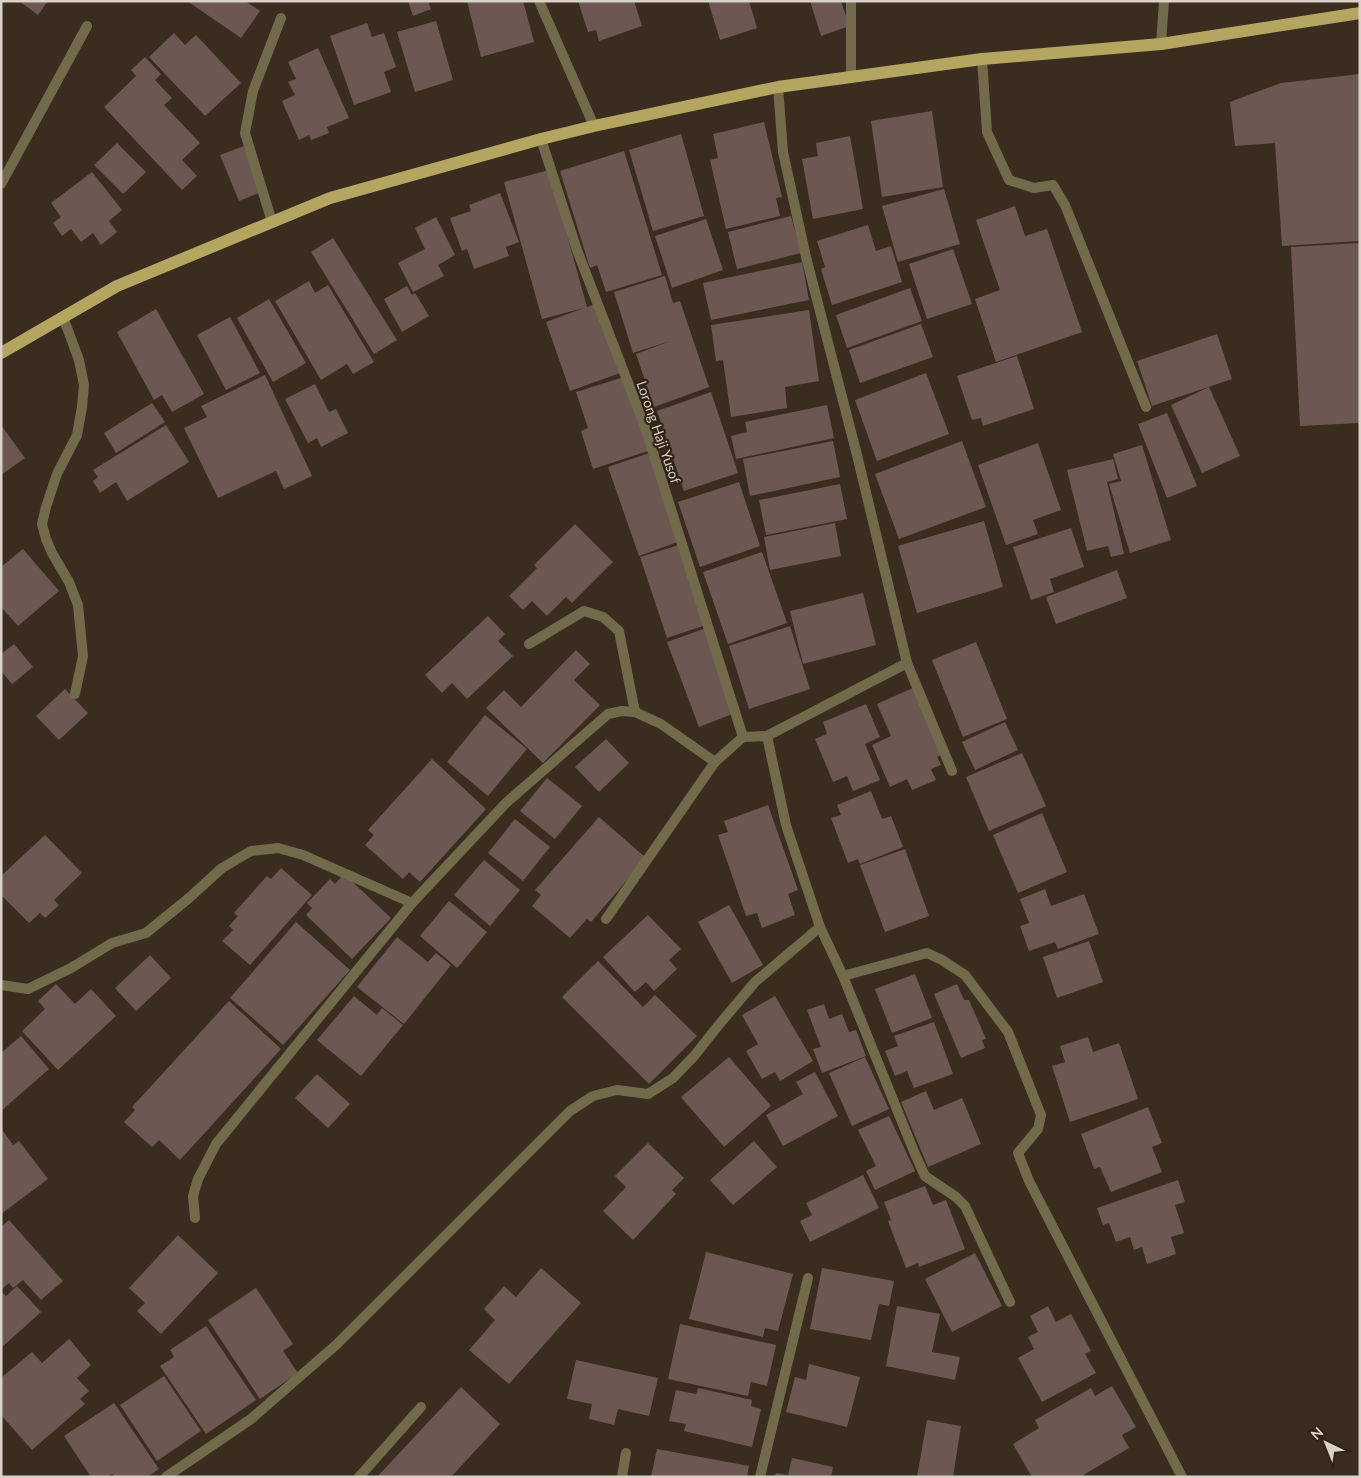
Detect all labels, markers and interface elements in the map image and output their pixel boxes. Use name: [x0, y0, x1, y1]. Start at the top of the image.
street label: Lorong Haji Yusof: [633, 378, 685, 486]
north arrow: [1301, 1418, 1351, 1468]
text: N: [1307, 1423, 1327, 1443]

